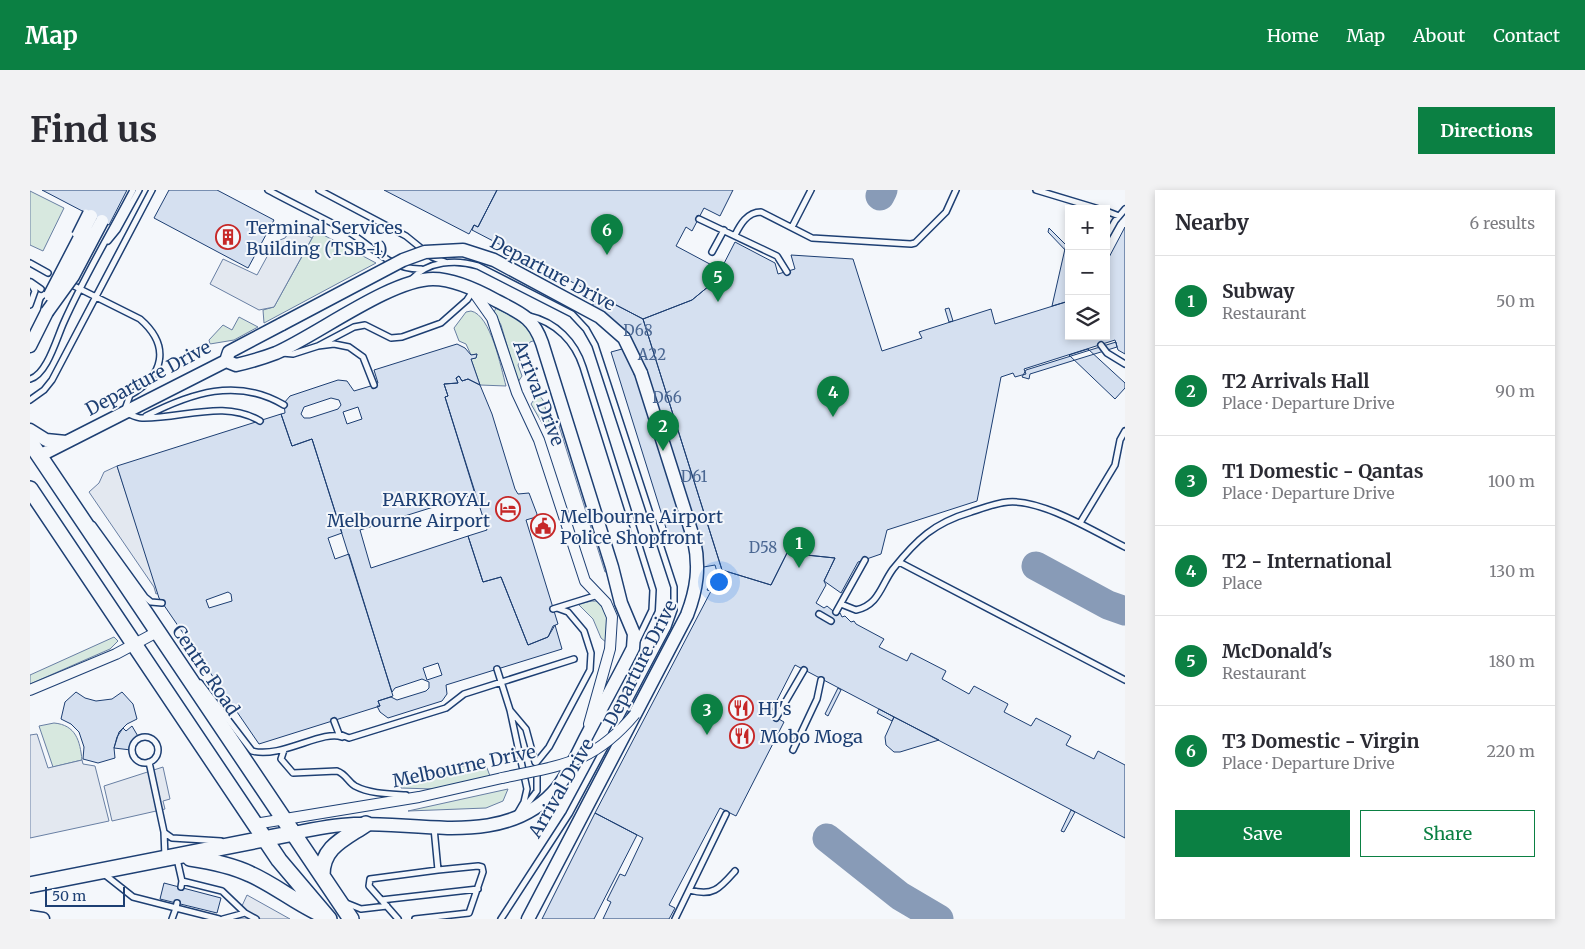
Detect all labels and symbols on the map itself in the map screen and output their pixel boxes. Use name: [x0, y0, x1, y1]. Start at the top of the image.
pin: 6: [591, 214, 623, 255]
place label: Terminal Services Building (TSB-1): [246, 216, 403, 260]
building icon: Terminal Services Building (TSB-1): [215, 224, 241, 250]
street label: Departure Drive: [486, 230, 620, 316]
pin: 5: [702, 261, 734, 302]
house number: D68: [623, 321, 653, 340]
street label: Departure Drive: [81, 335, 215, 421]
street label: Arrival Drive: [508, 336, 570, 449]
house number: A22: [637, 345, 666, 364]
pin: 4: [817, 376, 849, 417]
house number: D66: [652, 388, 682, 407]
pin: 2: [647, 410, 679, 451]
house number: D61: [681, 467, 707, 486]
place label: PARKROYAL Melbourne Airport: [327, 488, 490, 532]
hotel icon: PARKROYAL Melbourne Airport: [495, 496, 521, 522]
place label: Melbourne Airport Police Shopfront: [560, 505, 723, 549]
public building icon: Melbourne Airport Police Shopfront: [530, 513, 556, 539]
pin: 1: [783, 527, 815, 568]
house number: D58: [749, 538, 777, 557]
your location: [706, 569, 732, 595]
street label: Departure Drive: [598, 596, 682, 730]
street label: Centre Road: [167, 620, 245, 720]
pin: 3: [691, 694, 723, 735]
restaurant icon: HJ's: [728, 695, 754, 721]
place label: HJ's: [758, 697, 792, 720]
restaurant icon: Mobo Moga: [729, 723, 755, 749]
place label: Mobo Moga: [760, 725, 863, 748]
street label: Arrival Drive: [523, 734, 599, 843]
street label: Melbourne Drive: [390, 740, 538, 792]
scale bar: [45, 884, 125, 907]

